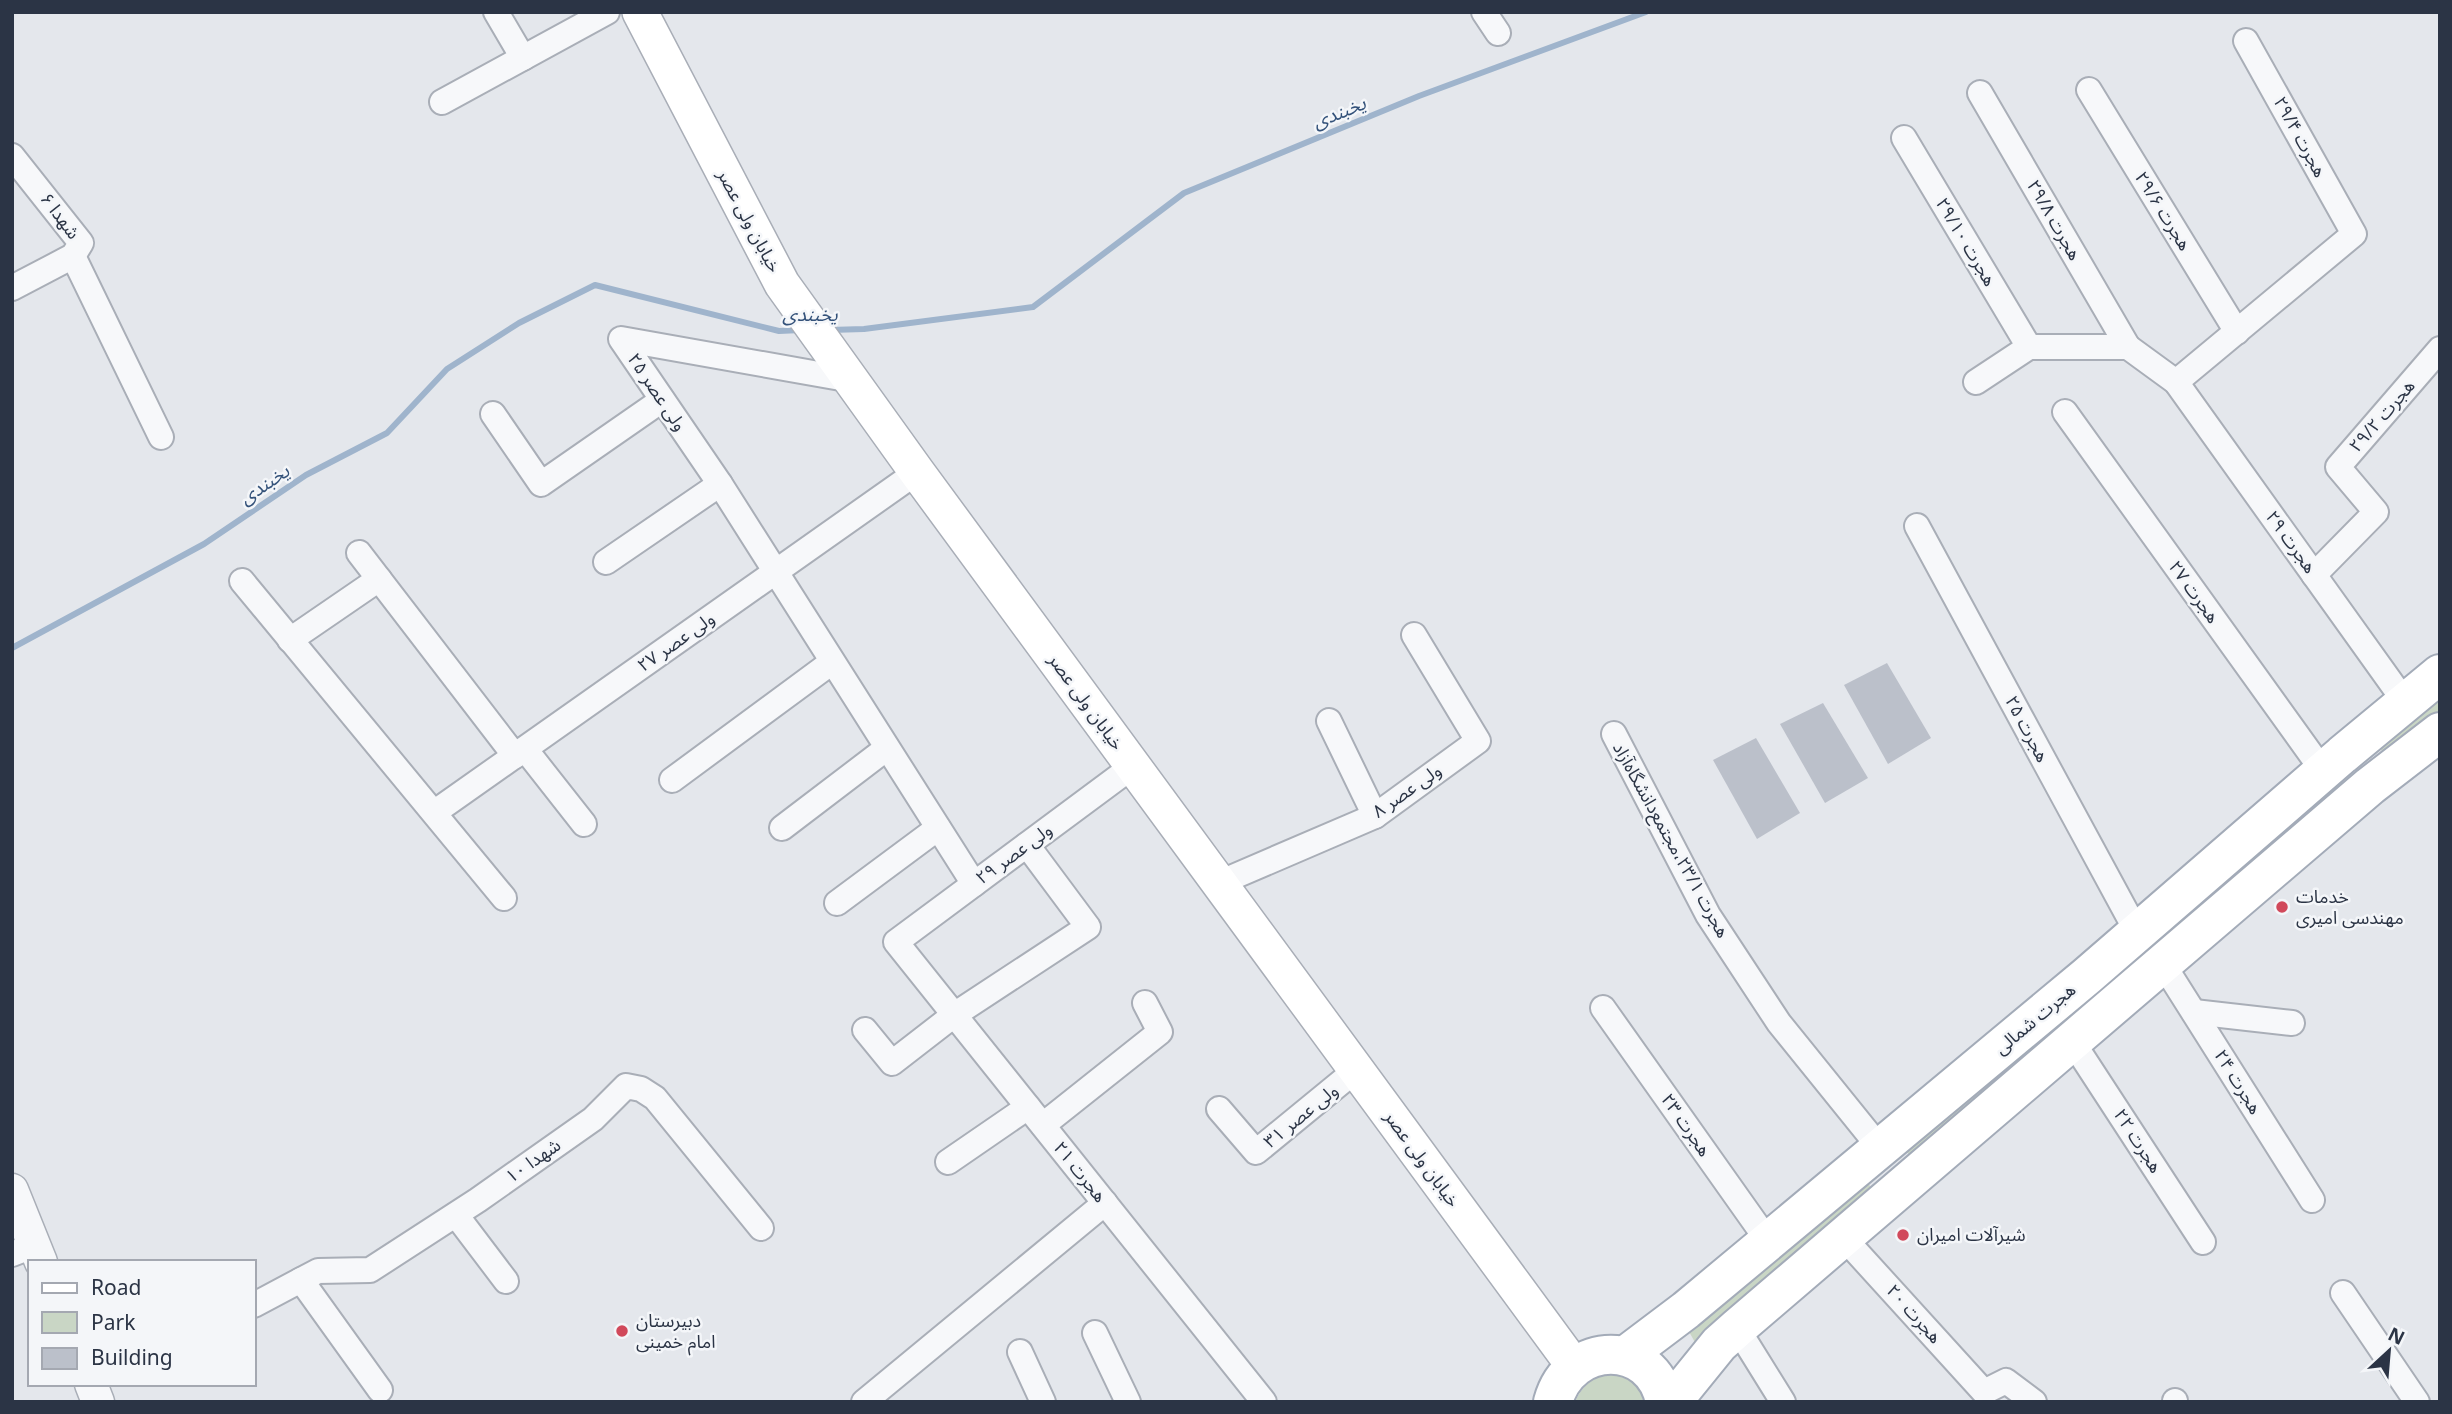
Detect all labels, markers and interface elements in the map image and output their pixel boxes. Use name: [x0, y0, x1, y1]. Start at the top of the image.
water label: یخبندی: [1308, 89, 1370, 134]
street label: هجرت ۲۹/۴: [2269, 92, 2333, 181]
street label: خیابان ولی عصر: [712, 164, 787, 276]
street label: هجرت ۲۹/۶: [2130, 166, 2198, 255]
street label: هجرت ۲۹/۸: [2022, 175, 2088, 264]
street label: شهدا ۶: [36, 187, 86, 243]
street label: هجرت ۲۹/۱۰: [1931, 193, 2003, 290]
water label: یخبندی: [782, 301, 838, 327]
street label: ولی عصر ۲۵: [623, 348, 693, 435]
street label: هجرت ۲۹/۲: [2343, 374, 2420, 457]
water label: یخبندی: [234, 458, 294, 510]
street label: هجرت ۲۹: [2261, 505, 2323, 578]
street label: هجرت ۲۷: [2164, 555, 2226, 628]
street label: ولی عصر ۲۷: [632, 606, 719, 677]
street label: خیابان ولی عصر: [1043, 648, 1130, 754]
street label: هجرت ۲۵: [2000, 691, 2055, 766]
street label: هجرت ۲۳/۱،مجتمع‌دانشگاه‌آزاد: [1605, 737, 1736, 943]
street label: ولی عصر ۸: [1367, 758, 1446, 823]
street label: ولی عصر ۲۹: [970, 817, 1057, 889]
place label: خدمات مهندسی امیری: [2296, 884, 2404, 929]
marker: خدمات مهندسی امیری: [2274, 899, 2290, 915]
street label: هجرت شمالی: [1989, 977, 2080, 1059]
street label: هجرت ۲۴: [2210, 1045, 2268, 1118]
street label: ولی عصر ۳۱: [1258, 1078, 1343, 1153]
street label: هجرت ۲۳: [1656, 1088, 1717, 1161]
street label: هجرت ۲۲: [2109, 1104, 2169, 1177]
street label: خیابان ولی عصر: [1379, 1105, 1466, 1211]
street label: شهدا ۱۰: [500, 1132, 565, 1188]
street label: هجرت ۲۱: [1049, 1136, 1113, 1207]
place label: شیرآلات امیران: [1917, 1222, 2026, 1246]
marker: شیرآلات امیران: [1895, 1227, 1911, 1243]
legend: [28, 1260, 256, 1386]
text: Road: [91, 1273, 141, 1301]
street label: هجرت ۲۰: [1882, 1279, 1948, 1348]
text: Park: [91, 1308, 136, 1336]
place label: دبیرستان امام خمینی: [636, 1308, 716, 1356]
north arrow: [2354, 1316, 2424, 1386]
text: N: [2384, 1321, 2409, 1351]
marker: دبیرستان امام خمینی: [614, 1323, 630, 1339]
text: Building: [91, 1343, 173, 1371]

